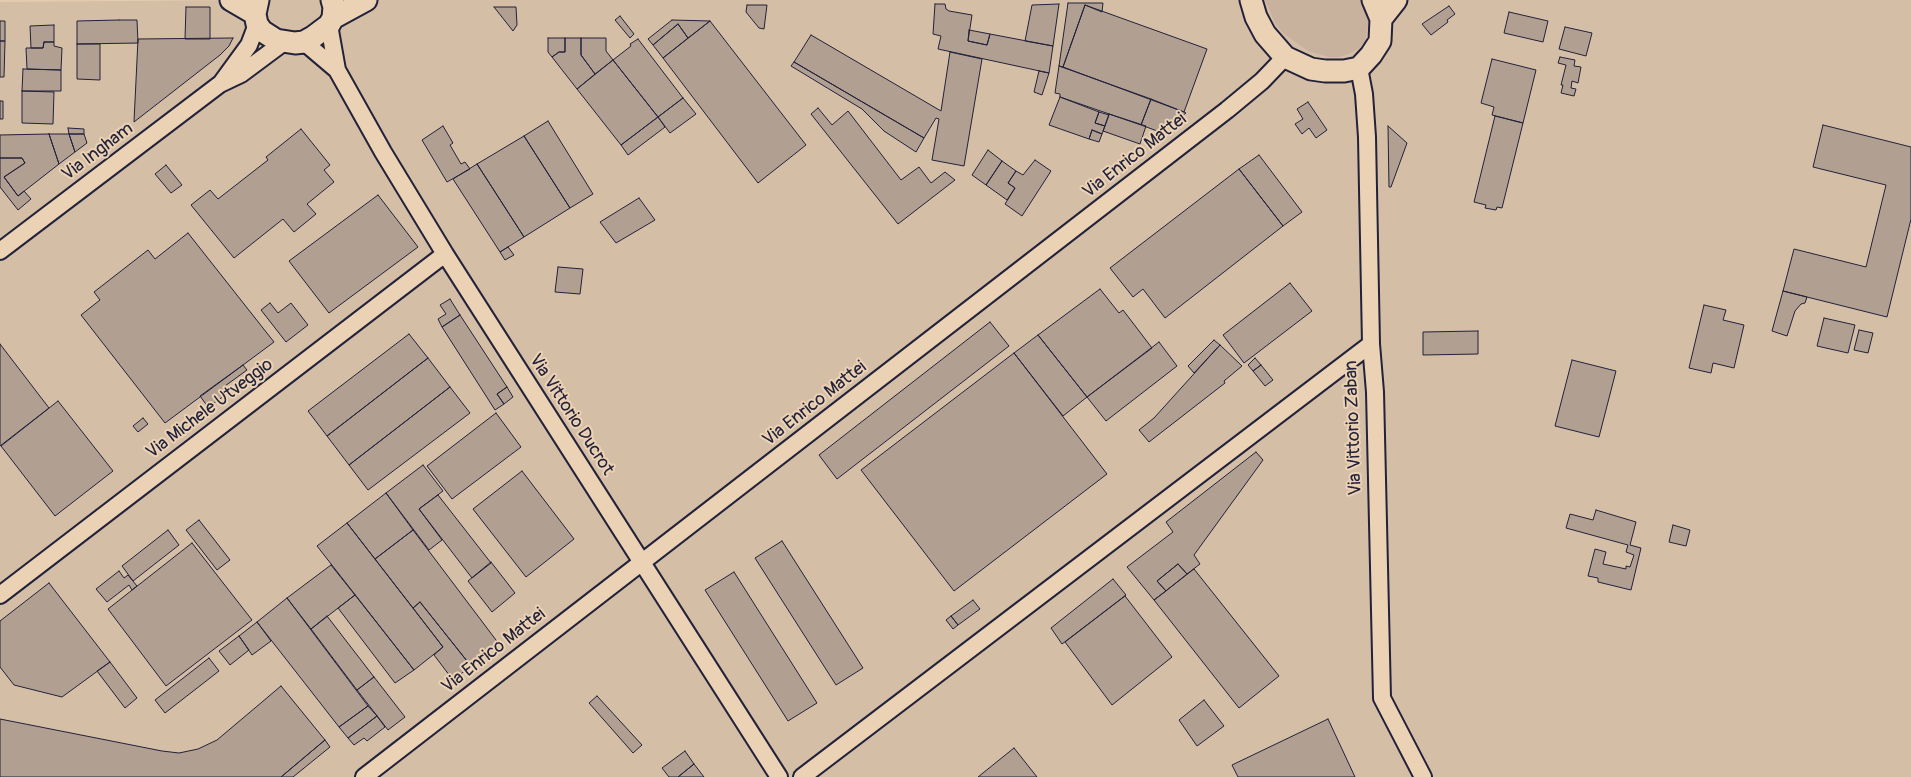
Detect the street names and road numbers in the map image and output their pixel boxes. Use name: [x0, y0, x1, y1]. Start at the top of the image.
street label: Via Enrico Mattei: [1079, 109, 1191, 203]
street label: Via Ingham: [58, 118, 138, 186]
street label: Via Vittorio Ducrot: [524, 351, 618, 479]
street label: Via Michele Utveggio: [142, 354, 278, 464]
street label: Via Enrico Mattei: [759, 357, 871, 451]
street label: Via Vittorio Zaban: [1341, 360, 1367, 496]
street label: Via Enrico Mattei: [438, 604, 550, 698]

